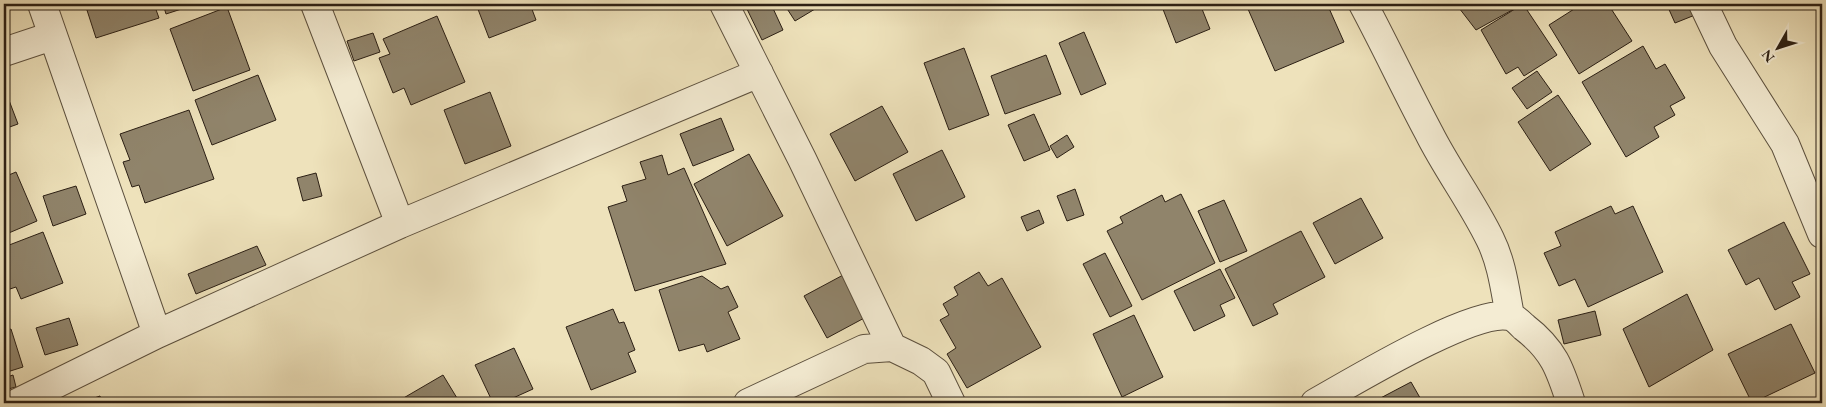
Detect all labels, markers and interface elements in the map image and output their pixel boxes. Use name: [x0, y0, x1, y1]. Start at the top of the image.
north arrow: [1754, 22, 1804, 72]
text: N: [1757, 46, 1778, 66]

